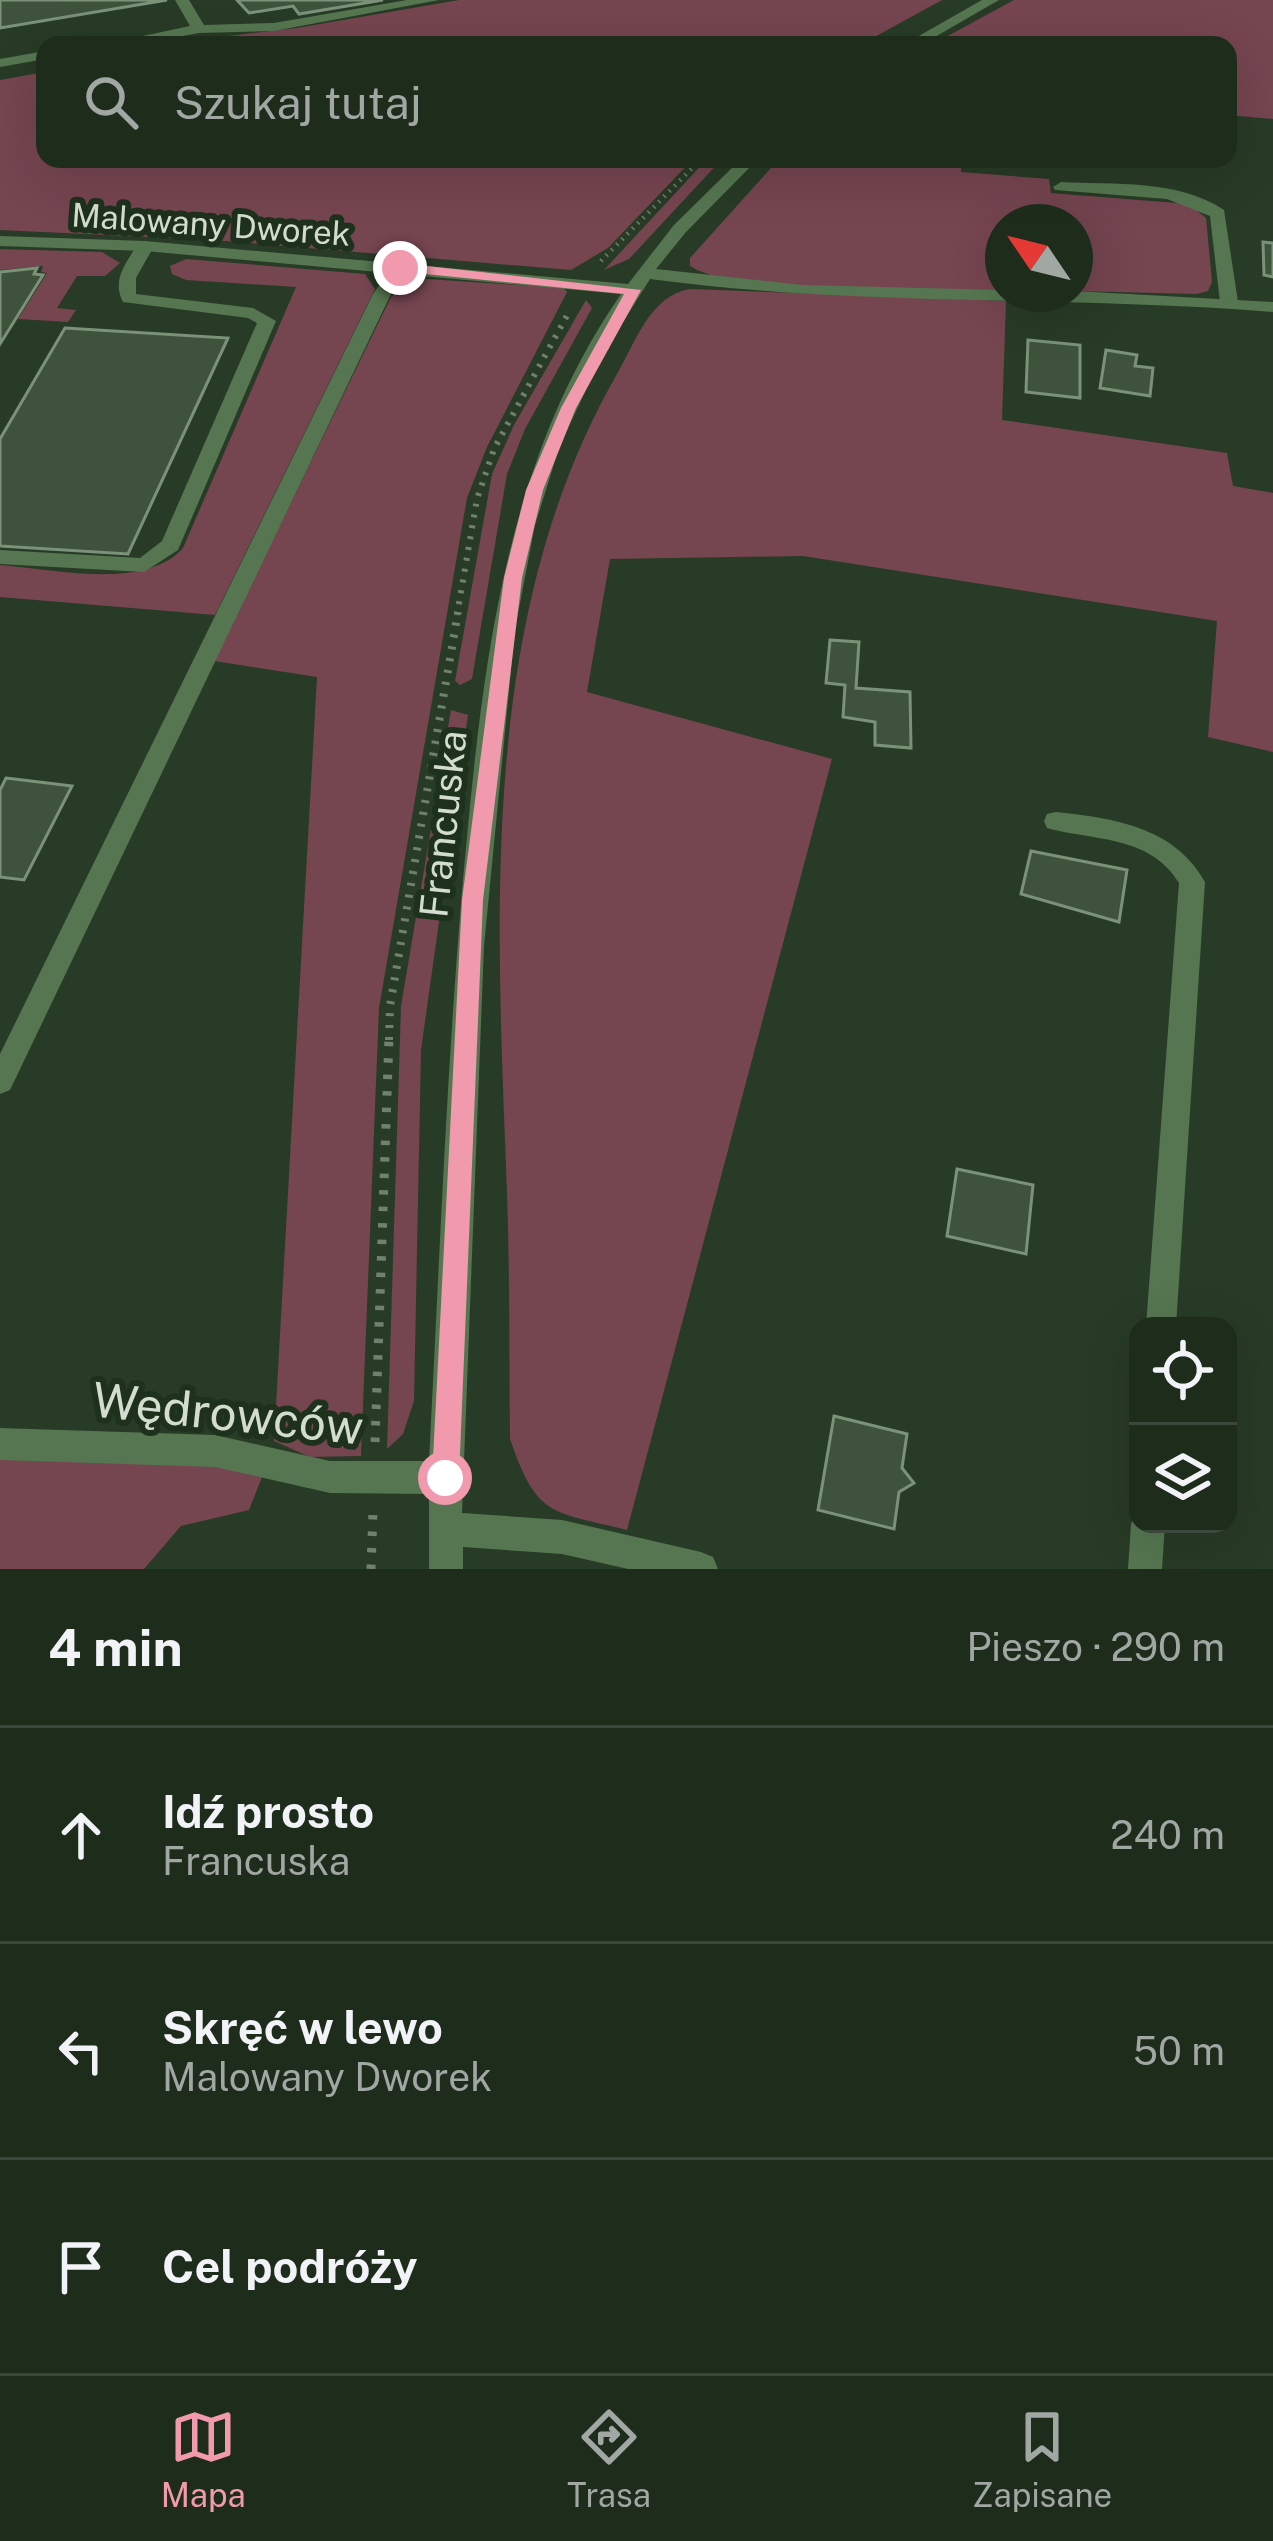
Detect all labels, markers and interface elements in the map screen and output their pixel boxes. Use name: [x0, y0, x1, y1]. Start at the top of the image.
search box: [36, 36, 1237, 168]
icon: search: [78, 69, 144, 135]
text: Szukaj tutaj: [174, 76, 422, 129]
street label: Malowany Dworek: [70, 195, 352, 253]
north arrow: [985, 204, 1093, 312]
route end: [373, 241, 427, 295]
street label: Francuska: [410, 728, 476, 920]
map controls: [1129, 1317, 1237, 1533]
button: locate: [1129, 1317, 1237, 1425]
street label: Wędrowców: [90, 1370, 366, 1456]
button: layers: [1129, 1425, 1237, 1533]
route start: [418, 1451, 472, 1505]
text: 4 min: [48, 1618, 183, 1677]
text: Pieszo · 290 m: [966, 1624, 1225, 1670]
text: Idź prosto: [162, 1785, 374, 1838]
icon: ahead: [48, 1802, 114, 1868]
text: 240 m: [1110, 1812, 1225, 1858]
text: Francuska: [162, 1838, 350, 1884]
text: Skręć w lewo: [162, 2001, 443, 2054]
icon: left: [48, 2018, 114, 2084]
text: 50 m: [1133, 2028, 1225, 2074]
text: Malowany Dworek: [162, 2054, 492, 2100]
icon: arrive: [48, 2234, 114, 2300]
text: Cel podróży: [162, 2240, 418, 2293]
tab: Mapa: [161, 2404, 246, 2514]
tab: Trasa: [567, 2404, 651, 2514]
tab: Zapisane: [972, 2404, 1112, 2514]

